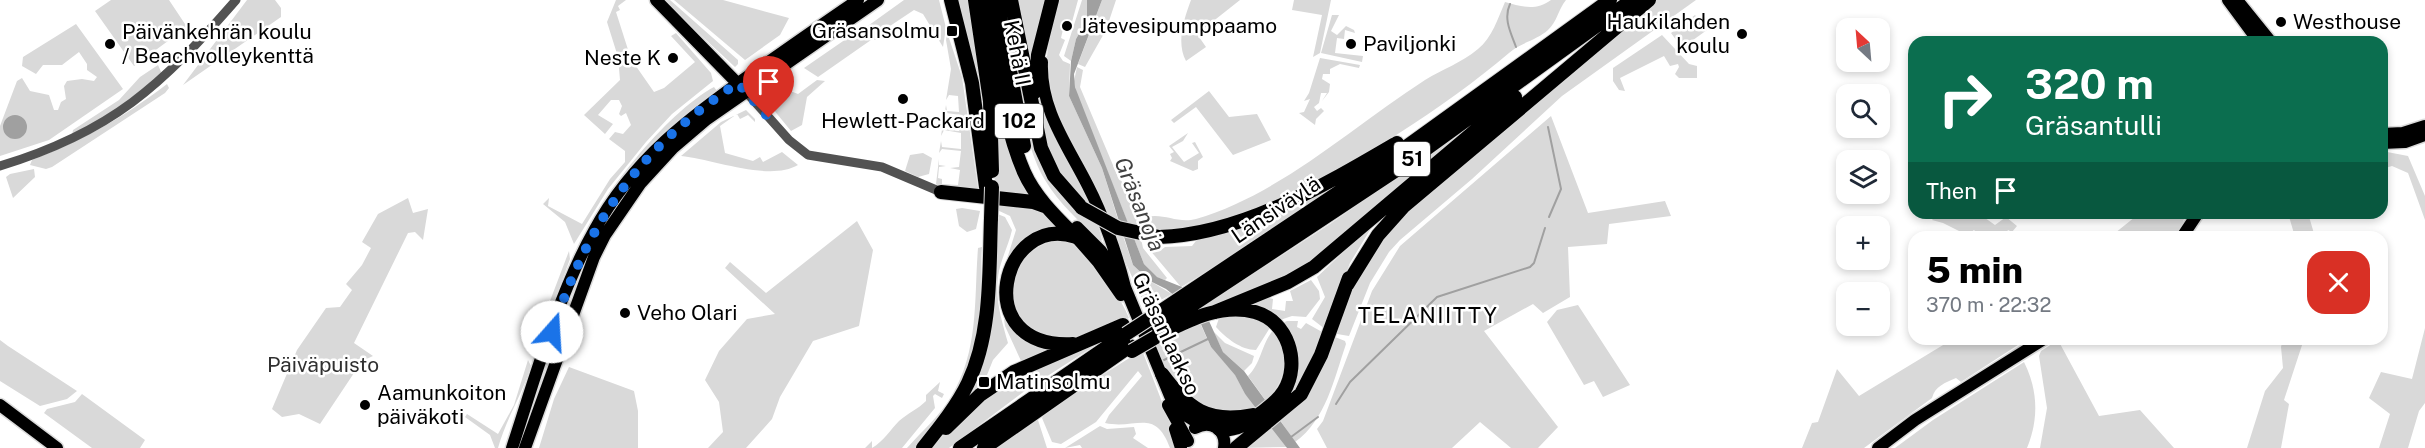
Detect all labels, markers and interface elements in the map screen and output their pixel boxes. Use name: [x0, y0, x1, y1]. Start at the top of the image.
place label: Haukilahden koulu: [1606, 9, 1730, 58]
place label: Westhouse: [2293, 9, 2401, 34]
place label: Jätevesipumppaamo: [1079, 13, 1277, 38]
marker: Westhouse: [2274, 15, 2288, 29]
place label: Gräsansolmu: [812, 18, 940, 43]
street label: Kehä II: [999, 18, 1036, 88]
north arrow: [1836, 18, 1890, 72]
map controls: [1836, 18, 1890, 336]
place label: Päivänkehrän koulu / Beachvolleykenttä: [122, 19, 314, 68]
marker: Jätevesipumppaamo: [1060, 19, 1074, 33]
marker: Gräsansolmu: [945, 24, 959, 38]
marker: Haukilahden koulu: [1735, 27, 1749, 41]
place label: Paviljonki: [1363, 31, 1456, 56]
marker: Päivänkehrän koulu / Beachvolleykenttä: [103, 37, 117, 51]
marker: Paviljonki: [1344, 37, 1358, 51]
place label: Neste K: [584, 45, 661, 70]
marker: Neste K: [666, 51, 680, 65]
pin: [743, 56, 794, 118]
text: 320 m: [2025, 59, 2154, 108]
icon: right: [1926, 60, 2004, 138]
icon: arrive: [752, 65, 785, 98]
button: search: [1836, 84, 1890, 138]
marker: Hewlett-Packard: [896, 92, 910, 106]
road number: 102: [995, 104, 1043, 138]
place label: Hewlett-Packard: [821, 108, 985, 133]
text: Gräsantulli: [2025, 109, 2162, 141]
road number: 51: [1394, 142, 1430, 176]
button: layers: [1836, 150, 1890, 204]
water label: Gräsanoja: [1109, 153, 1171, 255]
street label: Länsiväylä: [1226, 171, 1325, 248]
icon: arrive: [1989, 174, 2022, 207]
text: Then: [1926, 178, 1977, 204]
button: +: [1836, 216, 1890, 270]
text: 5 min: [1926, 249, 2023, 291]
button: close: [2307, 251, 2370, 314]
street label: Gräsanlaakso: [1127, 268, 1206, 399]
button: −: [1836, 282, 1890, 336]
text: 370 m · 22:32: [1926, 293, 2051, 317]
position arrow: [520, 300, 584, 364]
place label: Veho Olari: [637, 300, 738, 325]
district label: TELANIITTY: [1358, 302, 1498, 328]
marker: Veho Olari: [618, 306, 632, 320]
park label: Päiväpuisto: [267, 352, 379, 377]
place label: Matinsolmu: [996, 369, 1110, 394]
marker: Matinsolmu: [977, 375, 991, 389]
place label: Aamunkoiton päiväkoti: [377, 380, 506, 429]
marker: Aamunkoiton päiväkoti: [358, 398, 372, 412]

